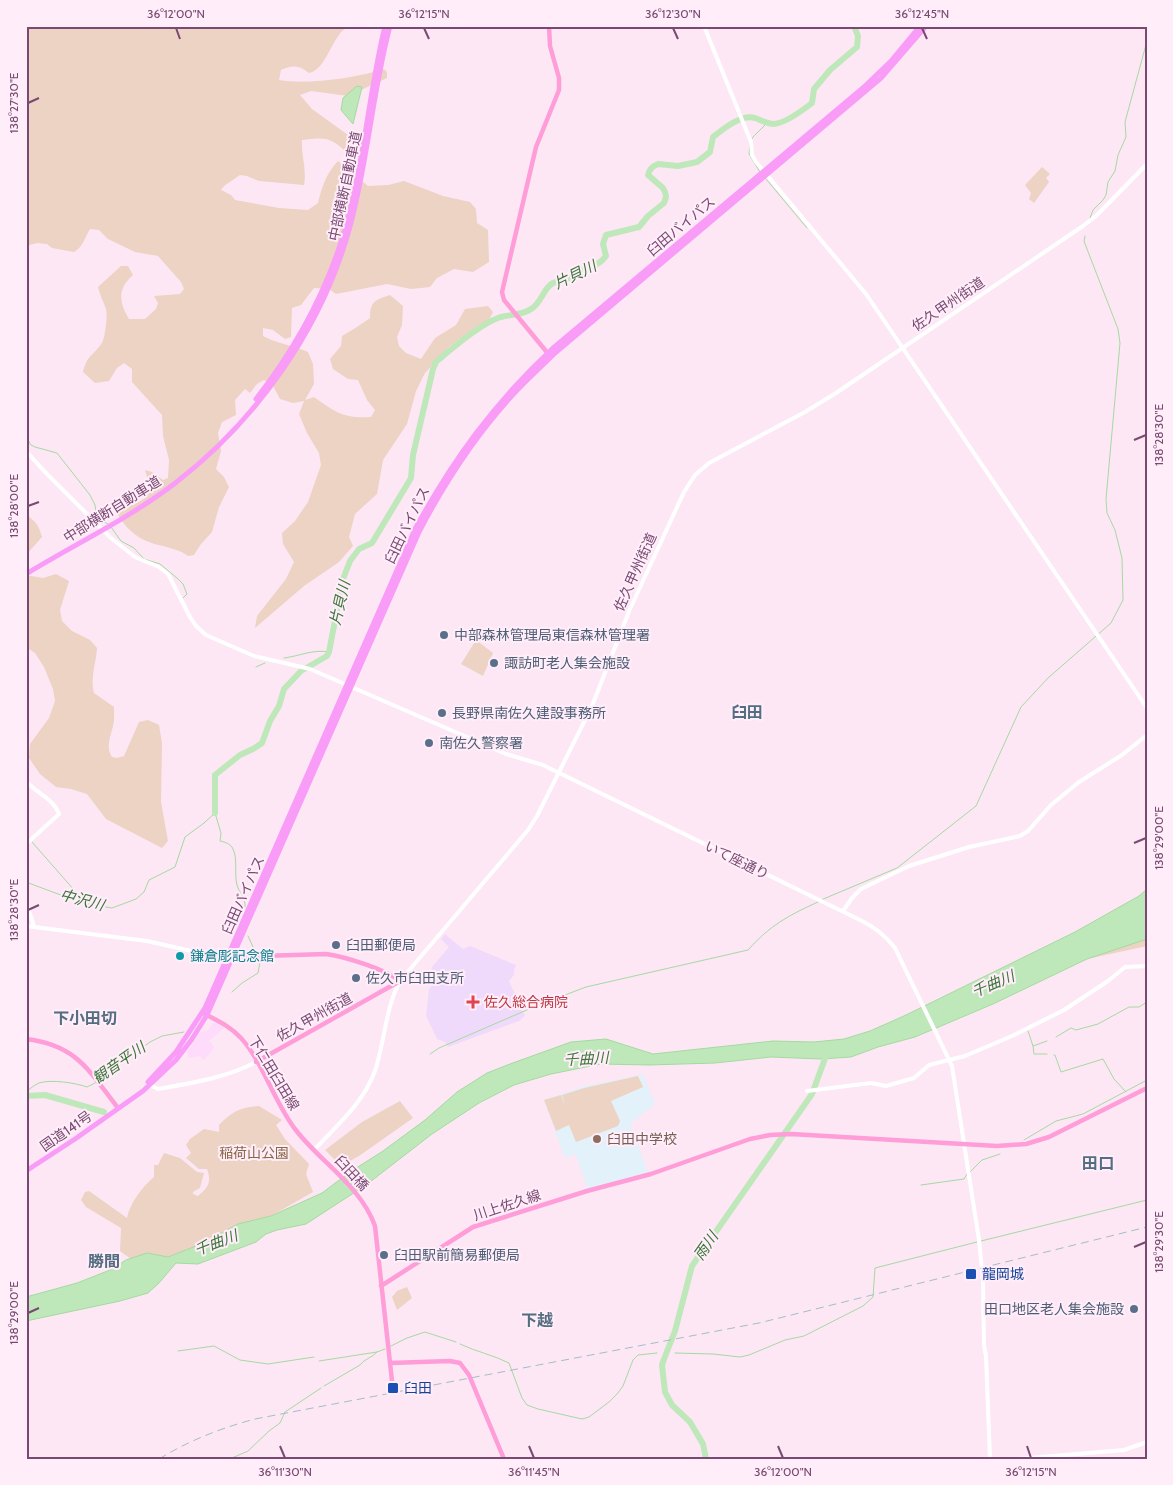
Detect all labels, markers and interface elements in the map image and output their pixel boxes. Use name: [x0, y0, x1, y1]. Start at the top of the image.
text: 36°12'00"N: [147, 6, 205, 21]
text: 36°12'15"N: [398, 6, 450, 21]
text: 36°12'30"N: [645, 6, 701, 21]
text: 36°12'45"N: [895, 6, 949, 21]
text: 138°27'30"E: [6, 72, 21, 133]
street label: 中部横断自動車道: [325, 129, 365, 243]
street label: 臼田バイパス: [643, 192, 719, 260]
water label: 片貝川: [551, 256, 601, 293]
street label: 佐久甲州街道: [908, 273, 988, 335]
text: 138°28'30"E: [1151, 404, 1166, 466]
street label: 中部横断自動車道: [60, 472, 164, 546]
text: 138°28'00"E: [6, 474, 21, 538]
street label: 臼田バイパス: [381, 483, 433, 567]
street label: 佐久甲州街道: [610, 530, 660, 614]
water label: 片貝川: [326, 577, 354, 627]
place label: 中部森林管理局東信森林管理署: [454, 626, 650, 644]
marker: 中部森林管理局東信森林管理署: [438, 629, 450, 641]
place label: 諏訪町老人集会施設: [504, 654, 630, 672]
marker: 諏訪町老人集会施設: [488, 657, 500, 669]
district label: 臼田: [731, 703, 763, 722]
place label: 長野県南佐久建設事務所: [452, 704, 606, 722]
marker: 長野県南佐久建設事務所: [436, 707, 448, 719]
place label: 南佐久警察署: [439, 734, 523, 752]
marker: 南佐久警察署: [423, 737, 435, 749]
text: 138°29'00"E: [1151, 806, 1166, 870]
street label: いて座通り: [702, 837, 772, 883]
street label: 臼田バイパス: [218, 853, 268, 937]
text: 138°28'30"E: [6, 879, 21, 941]
water label: 中沢川: [58, 885, 108, 915]
place label: 臼田郵便局: [346, 936, 416, 954]
marker: 臼田郵便局: [330, 939, 342, 951]
place label: 鎌倉彫記念館: [190, 947, 274, 965]
marker: 鎌倉彫記念館: [174, 950, 186, 962]
water label: 千曲川: [969, 966, 1019, 1001]
place label: 佐久市臼田支所: [366, 969, 464, 987]
marker: 佐久市臼田支所: [350, 972, 362, 984]
street label: 佐久甲州街道: [273, 989, 355, 1045]
place label: 佐久総合病院: [484, 993, 568, 1011]
marker: 佐久総合病院: [466, 995, 480, 1009]
district label: 下小田切: [53, 1009, 117, 1028]
street label: 下仁田臼田線: [245, 1032, 303, 1114]
water label: 観音平川: [89, 1037, 150, 1088]
water label: 千曲川: [563, 1049, 611, 1069]
street label: 国道141号: [37, 1107, 95, 1155]
place label: 臼田中学校: [607, 1130, 677, 1148]
marker: 臼田中学校: [591, 1133, 603, 1145]
park label: 稲荷山公園: [219, 1144, 289, 1162]
street label: 臼田橋: [331, 1152, 373, 1194]
district label: 田口: [1082, 1154, 1114, 1173]
street label: 川上佐久線: [471, 1186, 543, 1224]
text: 138°29'30"E: [1151, 1211, 1166, 1273]
water label: 千曲川: [192, 1226, 242, 1259]
water label: 雨川: [690, 1227, 723, 1263]
place label: 臼田駅前簡易郵便局: [394, 1246, 520, 1264]
marker: 臼田駅前簡易郵便局: [378, 1249, 390, 1261]
district label: 勝間: [88, 1252, 120, 1271]
place label: 龍岡城: [982, 1265, 1024, 1283]
marker: 龍岡城: [964, 1267, 978, 1281]
text: 138°29'00"E: [6, 1281, 21, 1345]
place label: 田口地区老人集会施設: [984, 1300, 1124, 1318]
marker: 田口地区老人集会施設: [1128, 1303, 1140, 1315]
district label: 下越: [521, 1311, 553, 1330]
place label: 臼田: [404, 1379, 432, 1397]
marker: 臼田: [386, 1381, 400, 1395]
text: 36°11'30"N: [258, 1464, 312, 1479]
text: 36°11'45"N: [508, 1464, 560, 1479]
text: 36°12'00"N: [754, 1464, 812, 1479]
text: 36°12'15"N: [1005, 1464, 1057, 1479]

